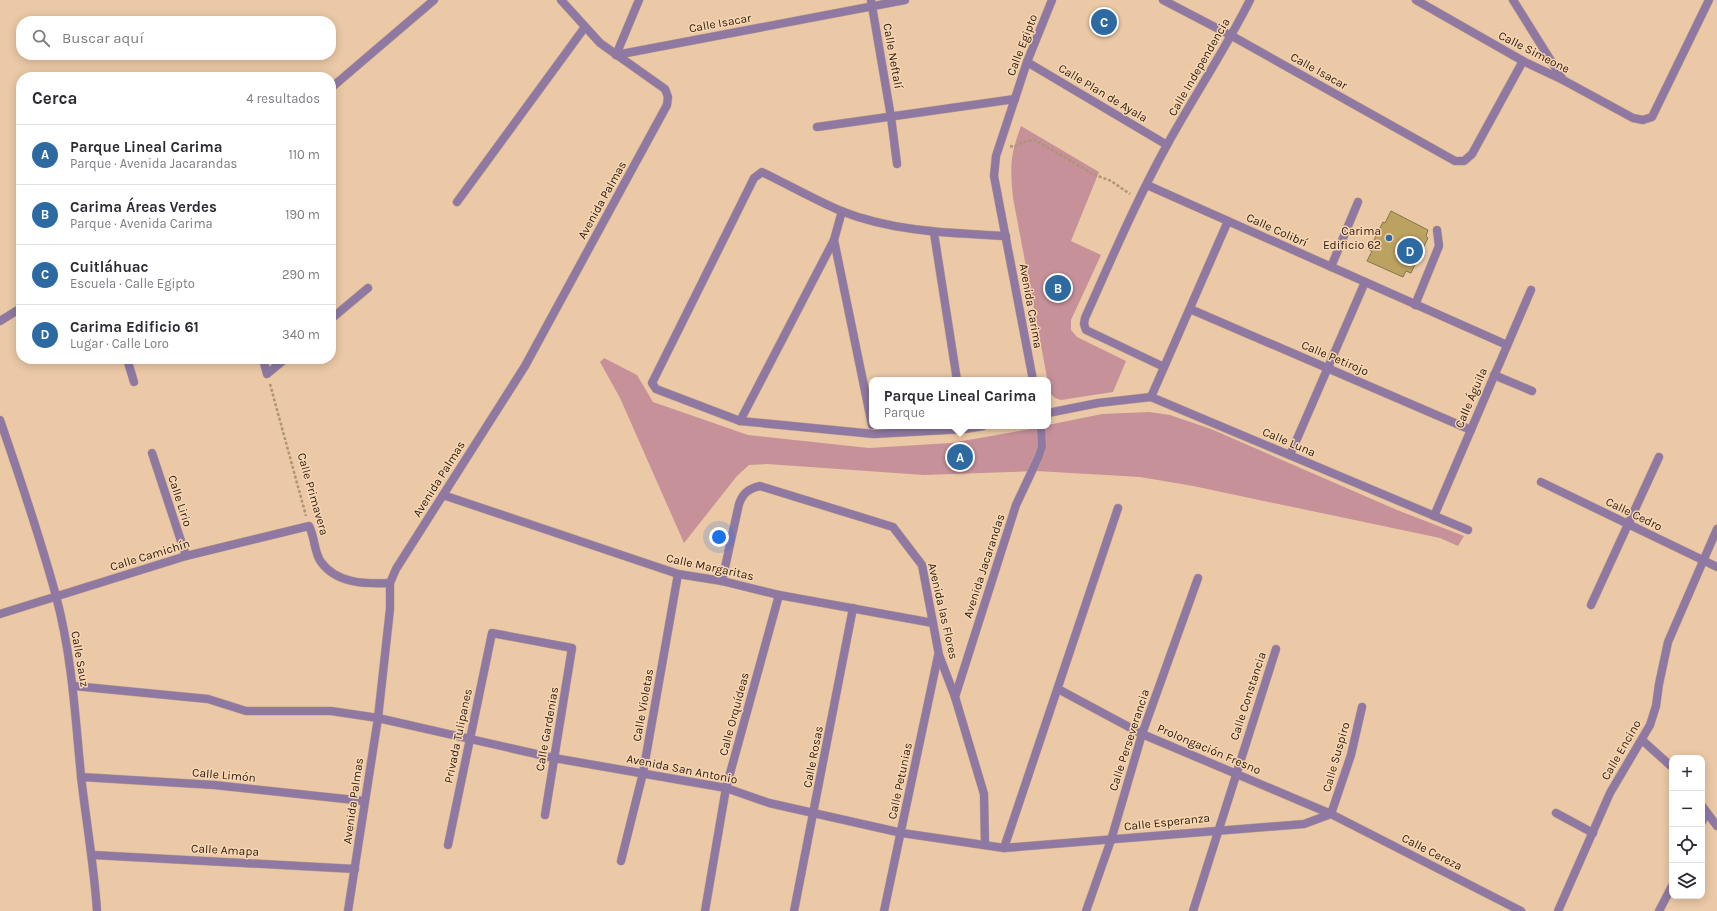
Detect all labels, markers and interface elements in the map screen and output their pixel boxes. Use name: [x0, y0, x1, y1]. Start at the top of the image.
pin: C: [1091, 7, 1117, 37]
street label: Calle Isacar: [688, 11, 753, 35]
street label: Calle Egipto: [1004, 12, 1040, 78]
street label: Calle Independencia: [1165, 15, 1233, 119]
search box: [16, 16, 336, 60]
street label: Calle Neftalí: [880, 22, 906, 90]
icon: search: [30, 27, 52, 49]
street label: Calle Simeone: [1496, 28, 1572, 76]
text: Buscar aquí: [62, 29, 144, 47]
street label: Calle Isacar: [1288, 50, 1351, 93]
street label: Calle Plan de Ayala: [1056, 61, 1150, 125]
text: Cerca: [32, 88, 77, 108]
text: 4 resultados: [246, 91, 320, 106]
text: Parque Lineal Carima: [70, 138, 223, 156]
text: A: [41, 147, 49, 162]
text: 110 m: [288, 147, 320, 162]
text: Parque · Avenida Jacarandas: [70, 156, 237, 171]
street label: Avenida Palmas: [575, 159, 629, 241]
text: Carima Áreas Verdes: [70, 198, 217, 216]
text: B: [41, 207, 49, 222]
text: 190 m: [285, 207, 320, 222]
street label: Calle Colibrí: [1244, 210, 1310, 250]
text: Parque · Avenida Carima: [70, 216, 213, 231]
place label: Carima Edificio 62: [1323, 224, 1381, 252]
marker: Carima Edificio 62: [1384, 233, 1394, 243]
pin: D: [1397, 236, 1423, 266]
text: Cuitláhuac: [70, 258, 149, 276]
street label: Avenida Carima: [1017, 262, 1045, 350]
text: C: [41, 267, 49, 282]
text: 290 m: [282, 267, 320, 282]
pin: B: [1045, 273, 1071, 303]
text: Escuela · Calle Egipto: [70, 276, 195, 291]
text: Carima Edificio 61: [70, 318, 199, 336]
text: D: [41, 327, 49, 342]
text: 340 m: [282, 327, 320, 342]
text: Lugar · Calle Loro: [70, 336, 169, 351]
street label: Calle Petirojo: [1299, 338, 1371, 378]
street label: Calle Águila: [1451, 365, 1490, 430]
popup: [869, 377, 1051, 429]
text: Parque Lineal Carima: [884, 387, 1036, 405]
text: Parque: [884, 405, 925, 420]
street label: Calle Luna: [1260, 425, 1318, 459]
street label: Avenida Palmas: [410, 438, 468, 520]
pin: A: [947, 442, 973, 472]
street label: Calle Primavera: [295, 451, 331, 537]
street label: Calle Lirio: [165, 473, 195, 529]
street label: Calle Cedro: [1603, 494, 1665, 534]
street label: Avenida Jacarandas: [961, 512, 1007, 620]
your location: [709, 527, 729, 547]
street label: Calle Camichín: [108, 536, 192, 574]
street label: Calle Margaritas: [665, 551, 755, 583]
street label: Avenida las Flores: [925, 562, 961, 660]
street label: Calle Sauz: [68, 630, 92, 688]
street label: Calle Constancia: [1227, 650, 1269, 742]
street label: Calle Violetas: [630, 668, 656, 742]
street label: Calle Orquídeas: [716, 671, 752, 757]
street label: Calle Gardenias: [533, 686, 561, 772]
street label: Privada Tulipanes: [441, 687, 475, 785]
street label: Calle Perseverancia: [1106, 687, 1152, 793]
street label: Calle Encino: [1598, 717, 1644, 783]
street label: Calle Suspiro: [1319, 720, 1353, 794]
street label: Prolongación Fresno: [1155, 721, 1263, 777]
street label: Calle Rosas: [800, 725, 826, 789]
street label: Calle Petunias: [885, 741, 915, 821]
street label: Avenida San Antonio: [625, 751, 739, 787]
map controls: [1669, 755, 1705, 899]
button: +: [1669, 755, 1705, 791]
street label: Avenida Palmas: [340, 757, 366, 845]
street label: Calle Limón: [192, 765, 256, 785]
button: −: [1669, 791, 1705, 827]
street label: Calle Esperanza: [1123, 811, 1211, 833]
button: locate: [1669, 827, 1705, 863]
street label: Calle Cereza: [1399, 831, 1465, 873]
street label: Calle Amapa: [191, 841, 259, 859]
button: layers: [1669, 863, 1705, 899]

